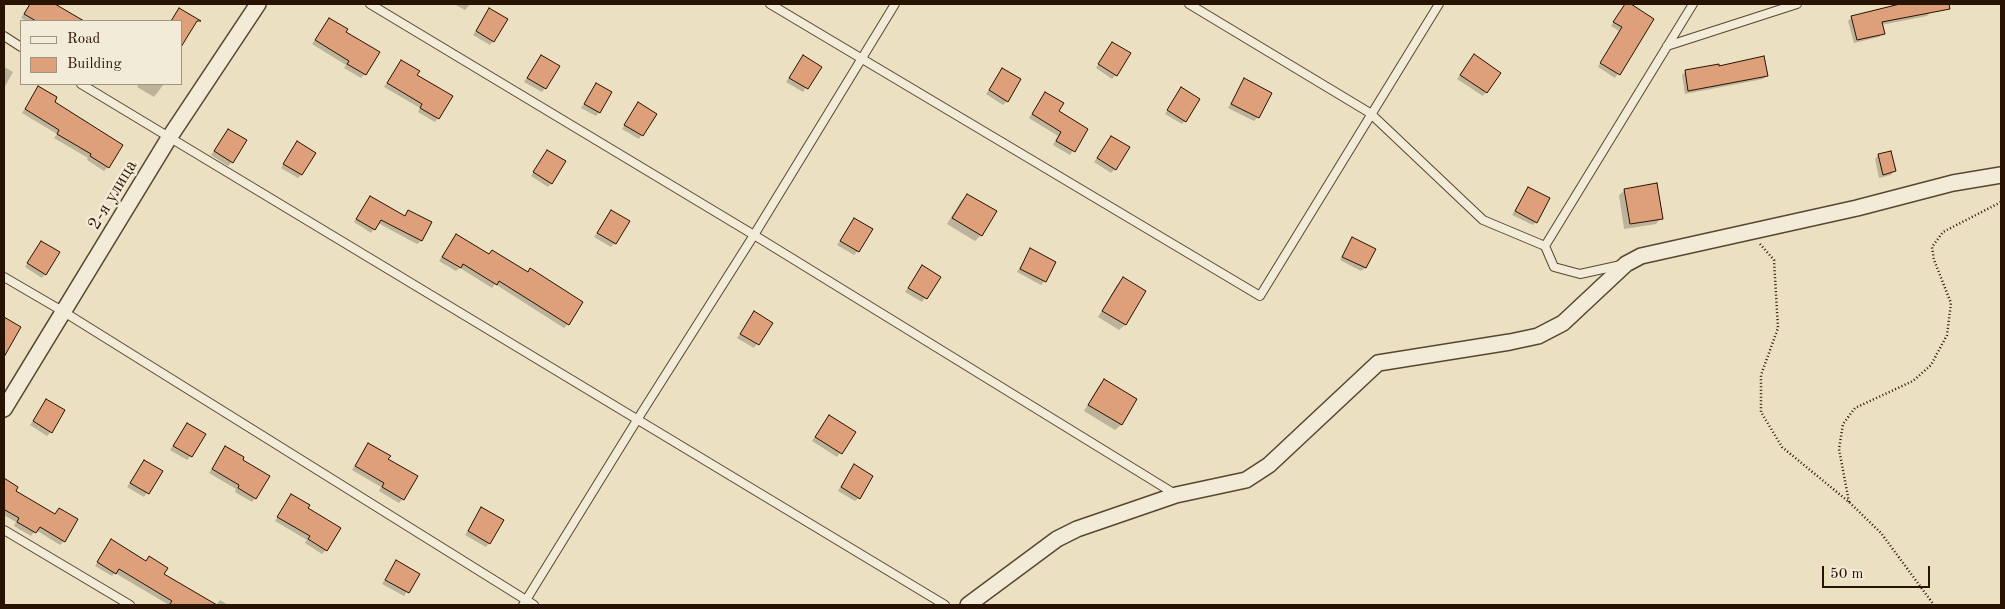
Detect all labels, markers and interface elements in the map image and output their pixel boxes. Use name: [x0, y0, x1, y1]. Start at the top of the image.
legend: [20, 20, 182, 85]
text: Road: [67, 32, 100, 47]
text: Building: [67, 57, 122, 72]
street label: 2-я улица: [84, 156, 142, 234]
scale bar: [1825, 556, 1932, 588]
text: 50 m: [1830, 567, 1864, 582]

